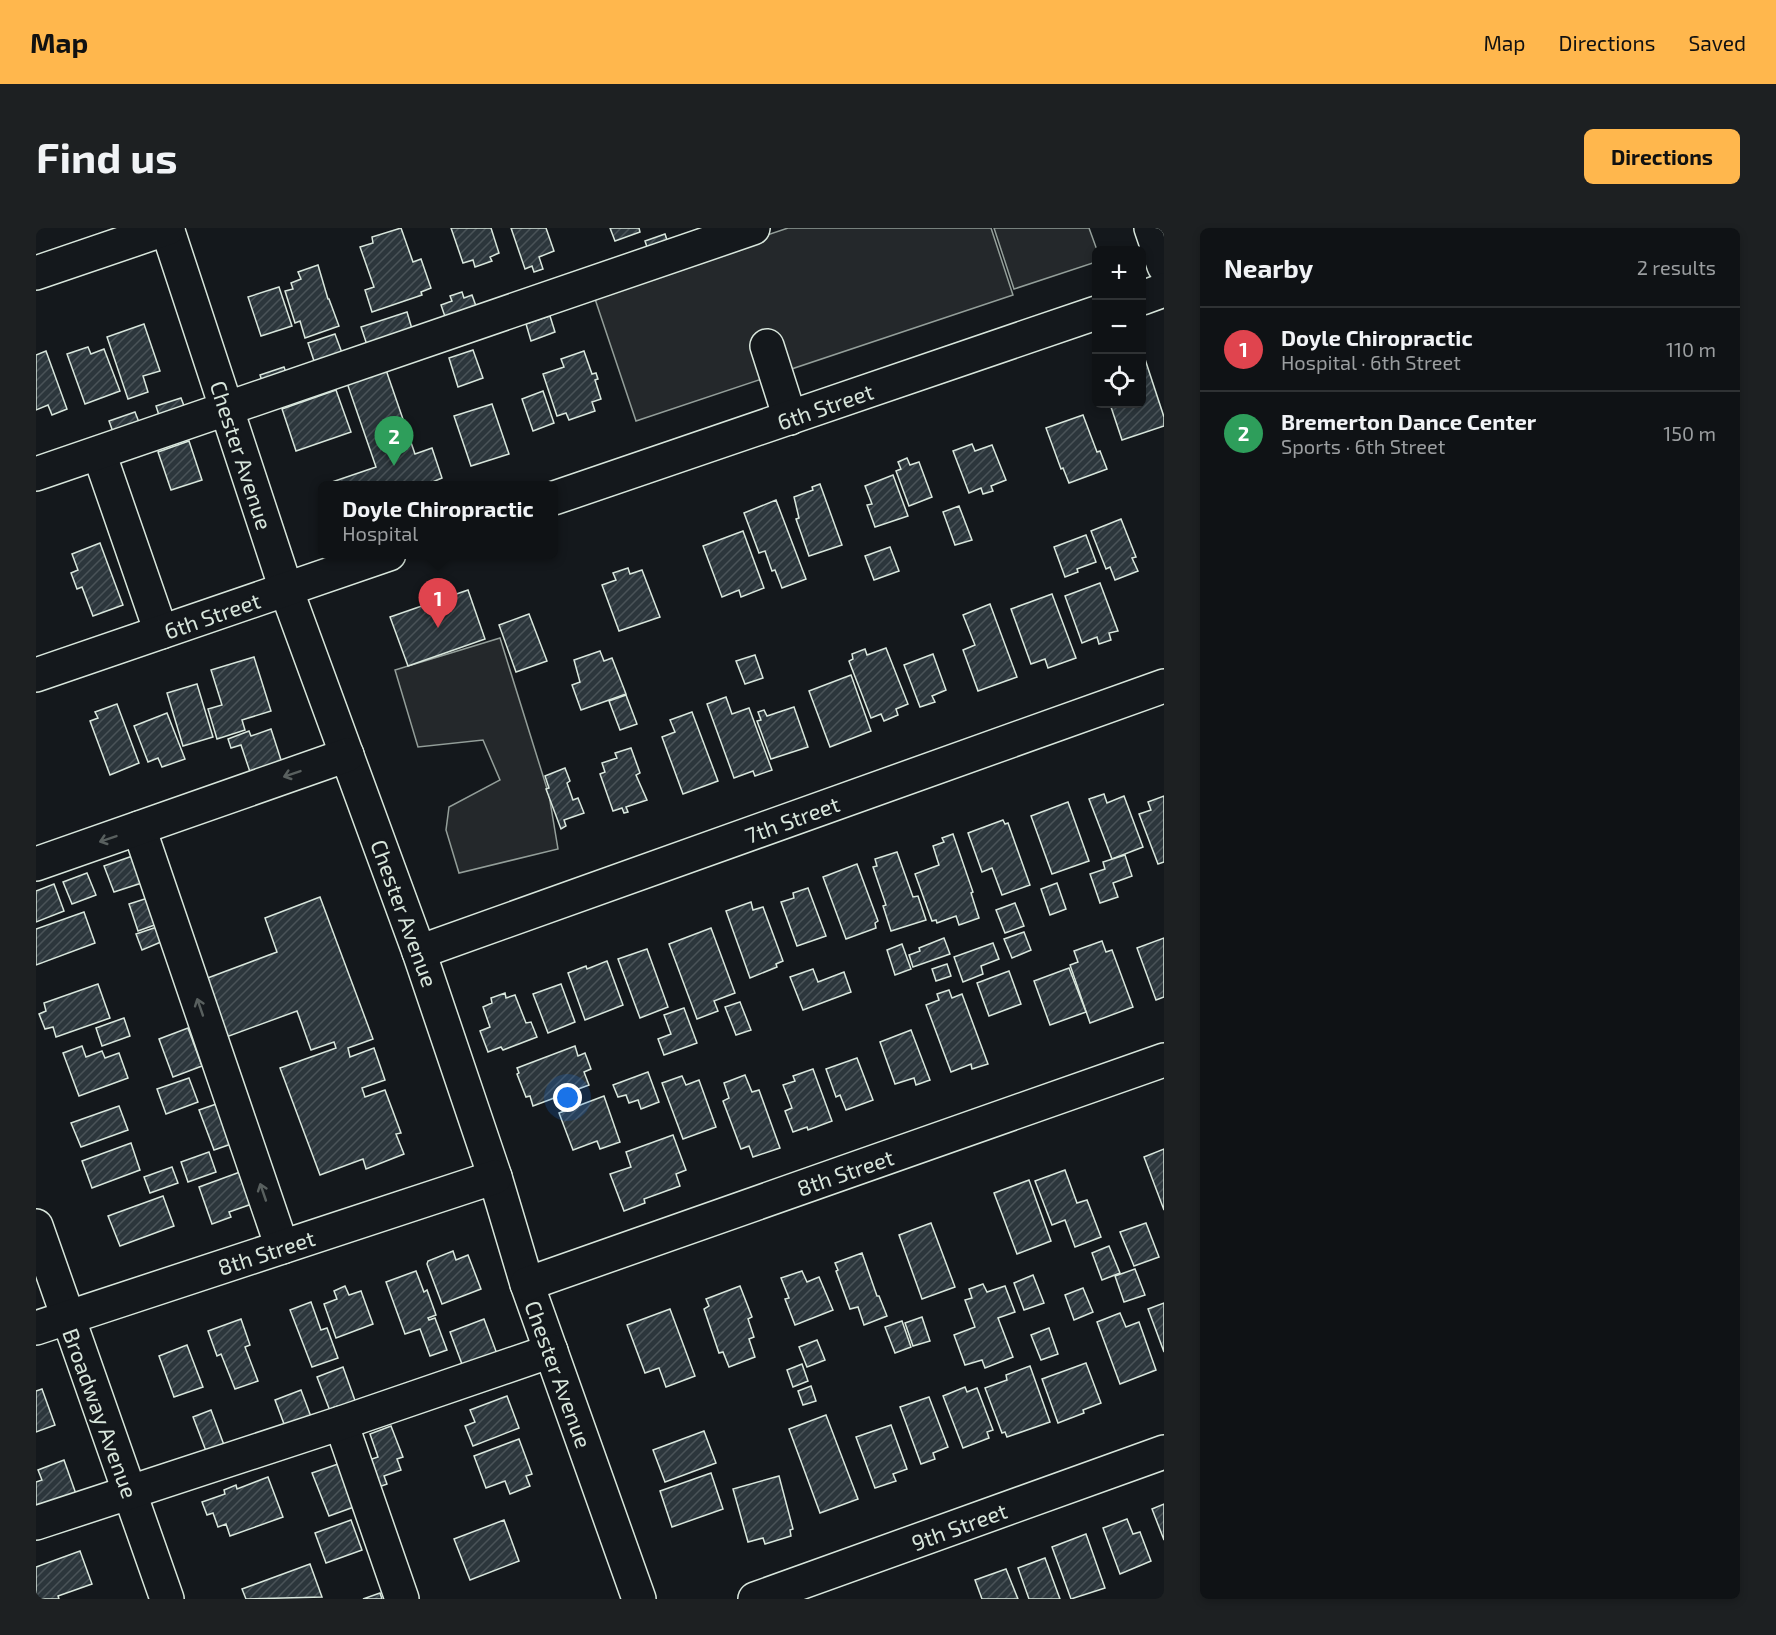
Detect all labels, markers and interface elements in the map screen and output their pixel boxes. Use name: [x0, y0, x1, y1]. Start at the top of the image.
text: Map: [30, 25, 88, 59]
text: Map: [1483, 30, 1526, 55]
text: Directions: [1559, 30, 1655, 55]
text: Saved: [1688, 30, 1746, 55]
button: Directions: [1584, 129, 1740, 184]
text: Find us: [36, 131, 178, 181]
map controls: [1092, 246, 1146, 408]
button: +: [1092, 246, 1146, 300]
text: Nearby: [1224, 252, 1313, 283]
text: 2 results: [1637, 255, 1716, 279]
button: −: [1092, 300, 1146, 354]
text: Doyle Chiropractic: [1281, 324, 1473, 350]
text: 1: [1239, 337, 1248, 361]
text: 110 m: [1666, 337, 1716, 361]
text: Hospital · 6th Street: [1281, 350, 1461, 374]
button: locate: [1092, 354, 1146, 408]
street label: Chester Avenue: [206, 377, 278, 533]
street label: 6th Street: [774, 377, 876, 435]
text: Bremerton Dance Center: [1281, 408, 1536, 434]
pin: 2: [374, 416, 414, 466]
text: 2: [1238, 421, 1249, 445]
text: 150 m: [1663, 421, 1716, 445]
text: Sports · 6th Street: [1281, 434, 1445, 458]
popup: [318, 481, 558, 559]
text: Doyle Chiropractic: [342, 495, 534, 521]
text: Hospital: [342, 521, 418, 545]
pin: 1: [418, 578, 458, 628]
street label: 6th Street: [161, 586, 263, 644]
one-way arrow: [283, 770, 302, 781]
street label: 7th Street: [741, 790, 843, 848]
one-way arrow: [99, 834, 118, 845]
street label: Chester Avenue: [366, 836, 444, 990]
one-way arrow: [194, 998, 205, 1017]
your location: [553, 1083, 582, 1112]
street label: 8th Street: [793, 1143, 897, 1201]
one-way arrow: [256, 1183, 267, 1201]
street label: 8th Street: [214, 1224, 318, 1280]
street label: Chester Avenue: [520, 1297, 598, 1451]
street label: Broadway Avenue: [58, 1325, 144, 1501]
street label: 9th Street: [908, 1497, 1010, 1555]

